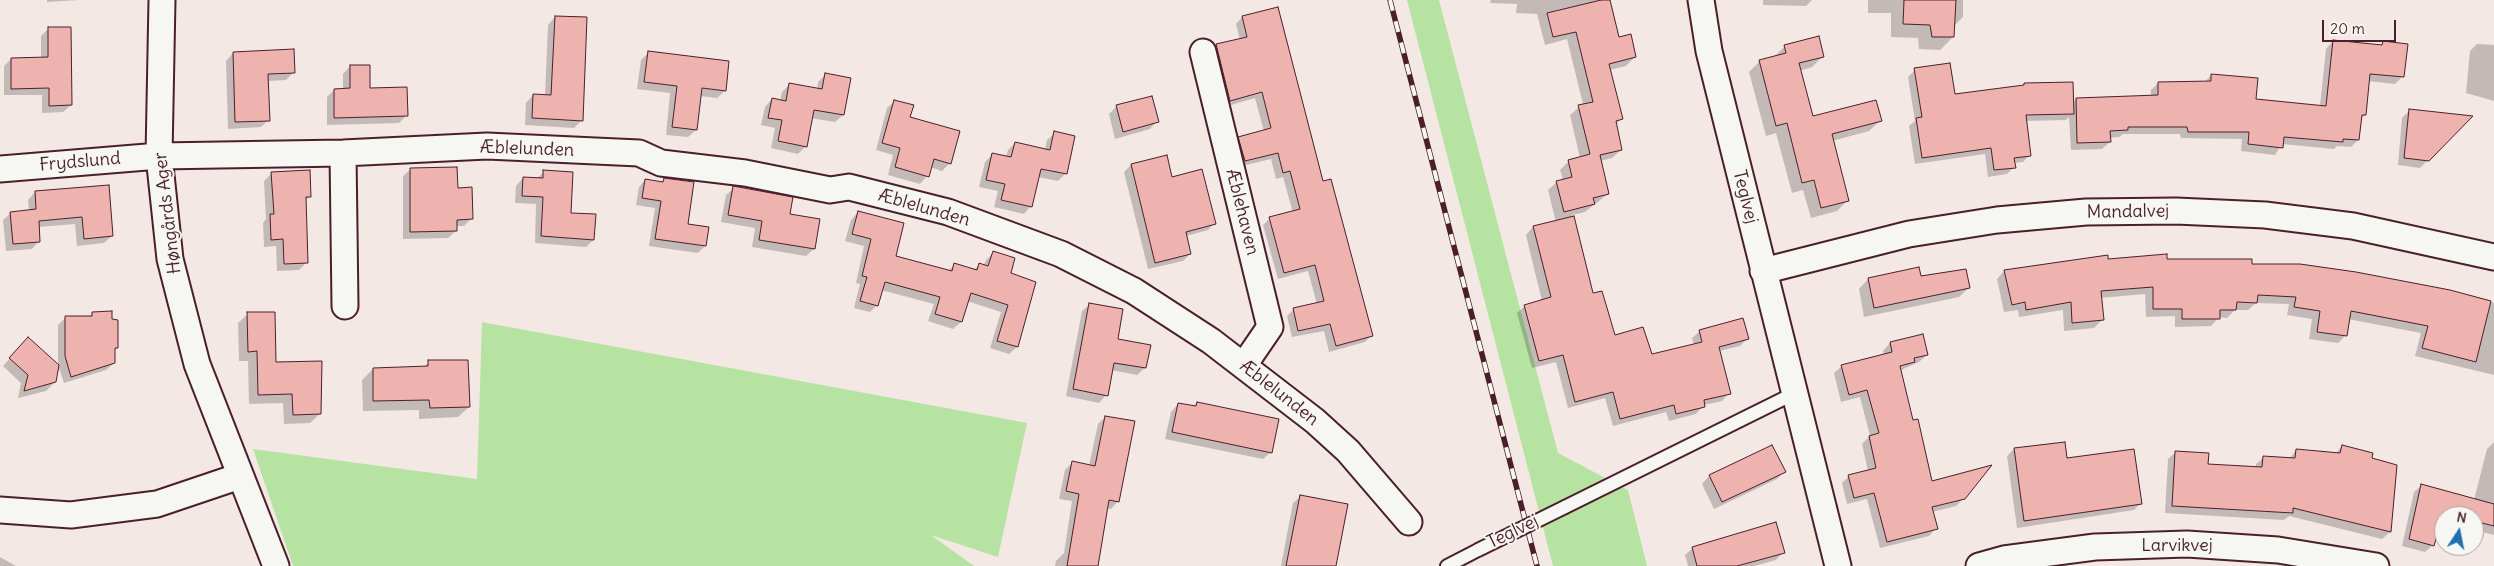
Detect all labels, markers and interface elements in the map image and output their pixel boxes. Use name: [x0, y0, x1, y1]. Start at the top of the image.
scale bar: [2324, 10, 2398, 42]
text: 20 m: [2330, 19, 2365, 38]
street label: Æblelunden: [479, 137, 575, 161]
street label: Frydslund: [39, 148, 121, 176]
street label: Høngårds Ager: [150, 151, 186, 275]
street label: Æblehaven: [1221, 167, 1263, 257]
street label: Teglvej: [1728, 168, 1762, 226]
street label: Æblelunden: [876, 185, 972, 231]
street label: Mandalvej: [2087, 200, 2169, 224]
street label: Æblelunden: [1235, 355, 1323, 431]
north arrow: [2434, 506, 2484, 556]
text: N: [2455, 507, 2468, 527]
street label: Teglvej: [1484, 510, 1542, 554]
street label: Larvikvej: [2141, 535, 2213, 557]

